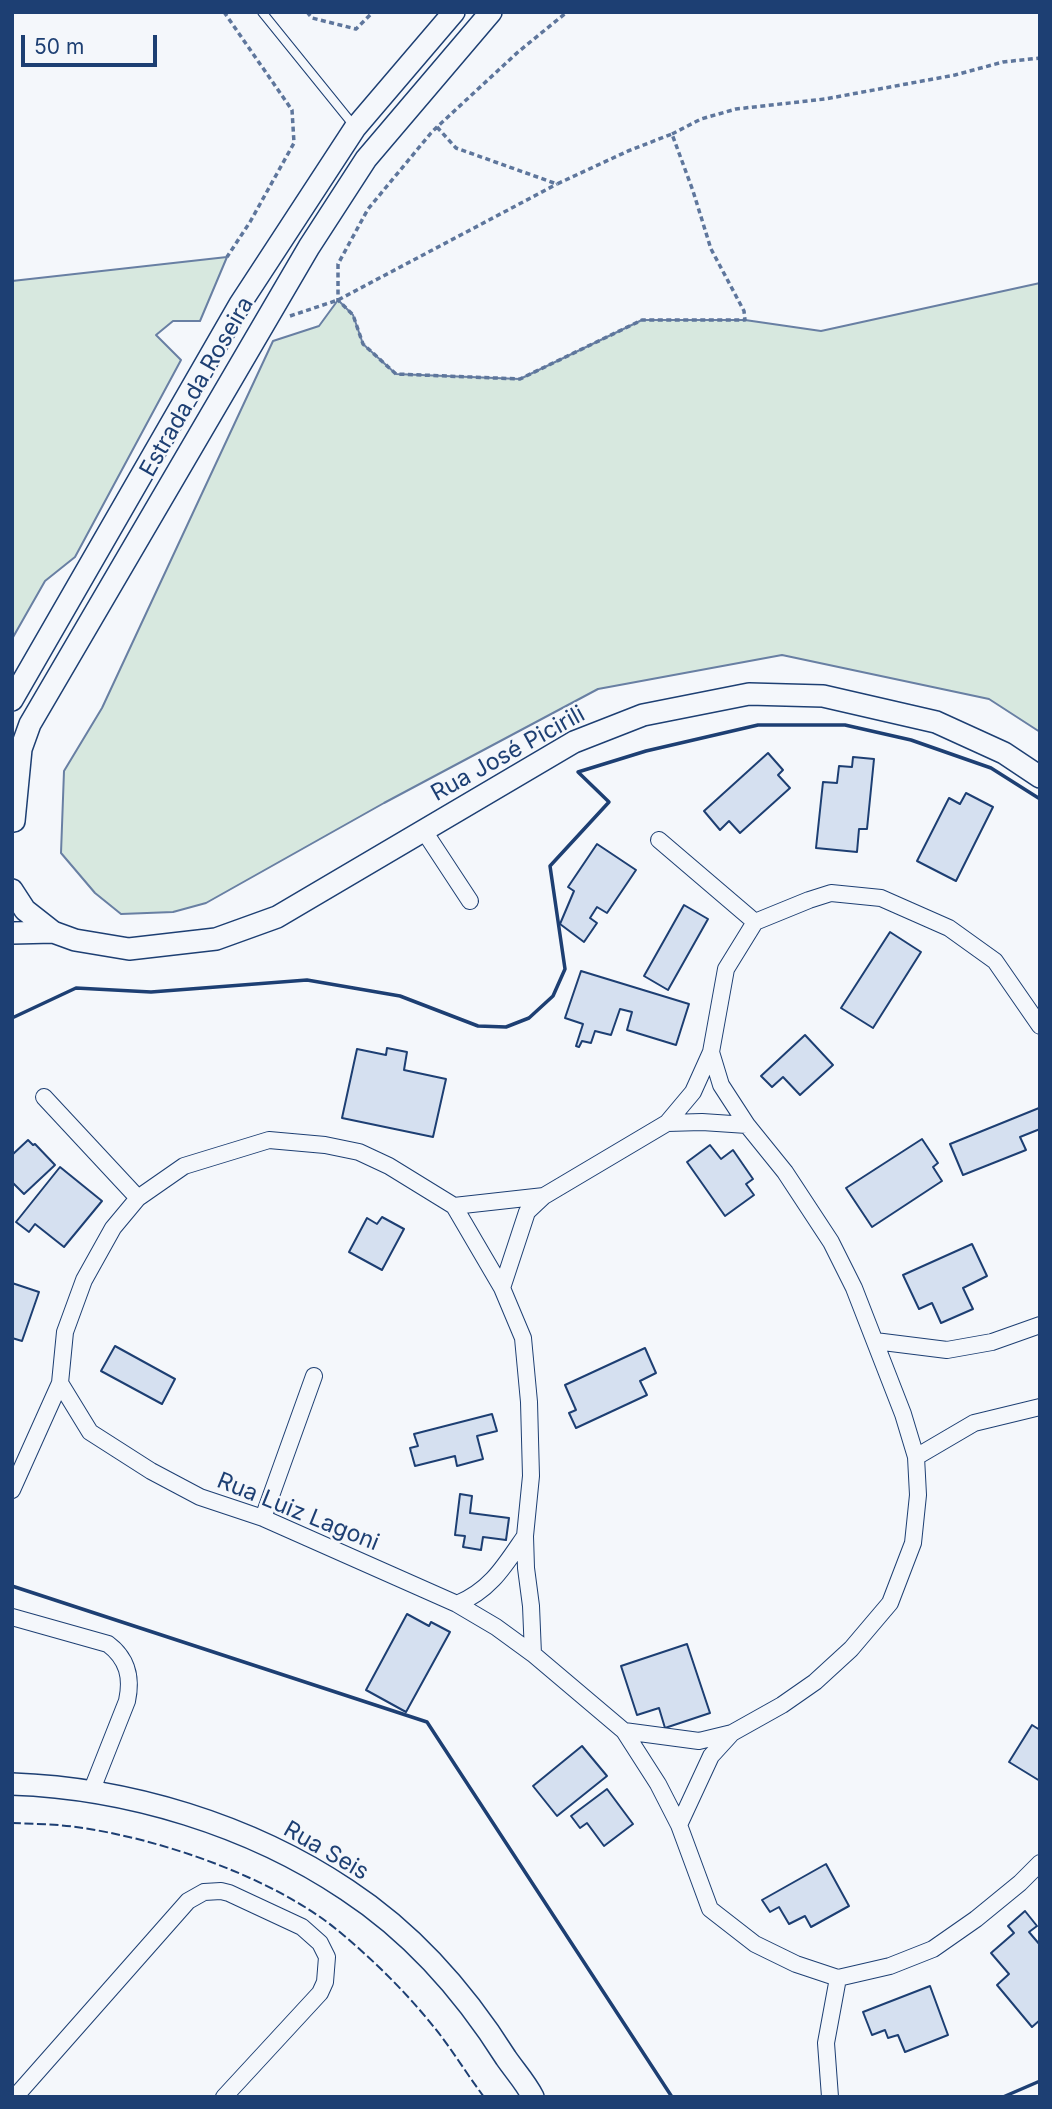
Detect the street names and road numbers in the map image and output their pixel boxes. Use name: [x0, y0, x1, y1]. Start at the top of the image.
street label: Estrada da Roseira: [134, 292, 260, 482]
street label: Rua José Picirili: [426, 700, 590, 808]
street label: Rua Luiz Lagoni: [213, 1467, 383, 1557]
street label: Rua Seis: [279, 1816, 373, 1886]

